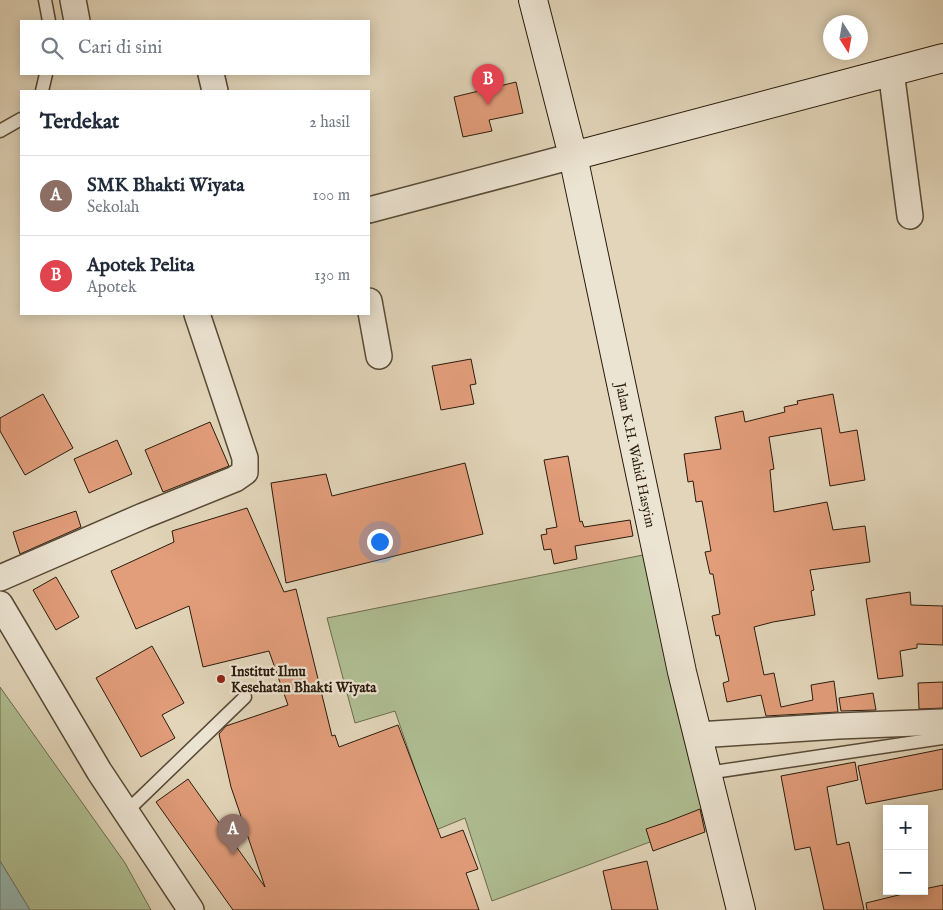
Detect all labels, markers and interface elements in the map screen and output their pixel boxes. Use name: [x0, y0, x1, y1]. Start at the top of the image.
north arrow: [823, 15, 868, 60]
search box: [20, 20, 370, 75]
icon: search: [38, 34, 66, 62]
text: Cari di sini: [78, 36, 162, 60]
pin: B: [472, 64, 504, 105]
text: Terdekat: [40, 109, 119, 136]
text: 2 hasil: [309, 113, 350, 133]
text: SMK Bhakti Wiyata: [87, 174, 245, 198]
text: A: [51, 186, 61, 206]
text: 100 m: [313, 186, 350, 206]
text: Sekolah: [87, 198, 139, 218]
text: Apotek Pelita: [87, 254, 194, 278]
text: B: [51, 266, 61, 286]
text: 130 m: [314, 266, 350, 286]
text: Apotek: [87, 278, 137, 298]
street label: Jalan K.H. Wahid Hasyim: [610, 379, 659, 530]
your location: [367, 529, 393, 555]
place label: Institut Ilmu Kesehatan Bhakti Wiyata: [231, 663, 377, 697]
marker: Institut Ilmu Kesehatan Bhakti Wiyata: [215, 673, 227, 685]
map controls: [883, 805, 928, 895]
button: +: [883, 805, 928, 850]
pin: A: [217, 814, 249, 855]
button: −: [883, 850, 928, 895]

